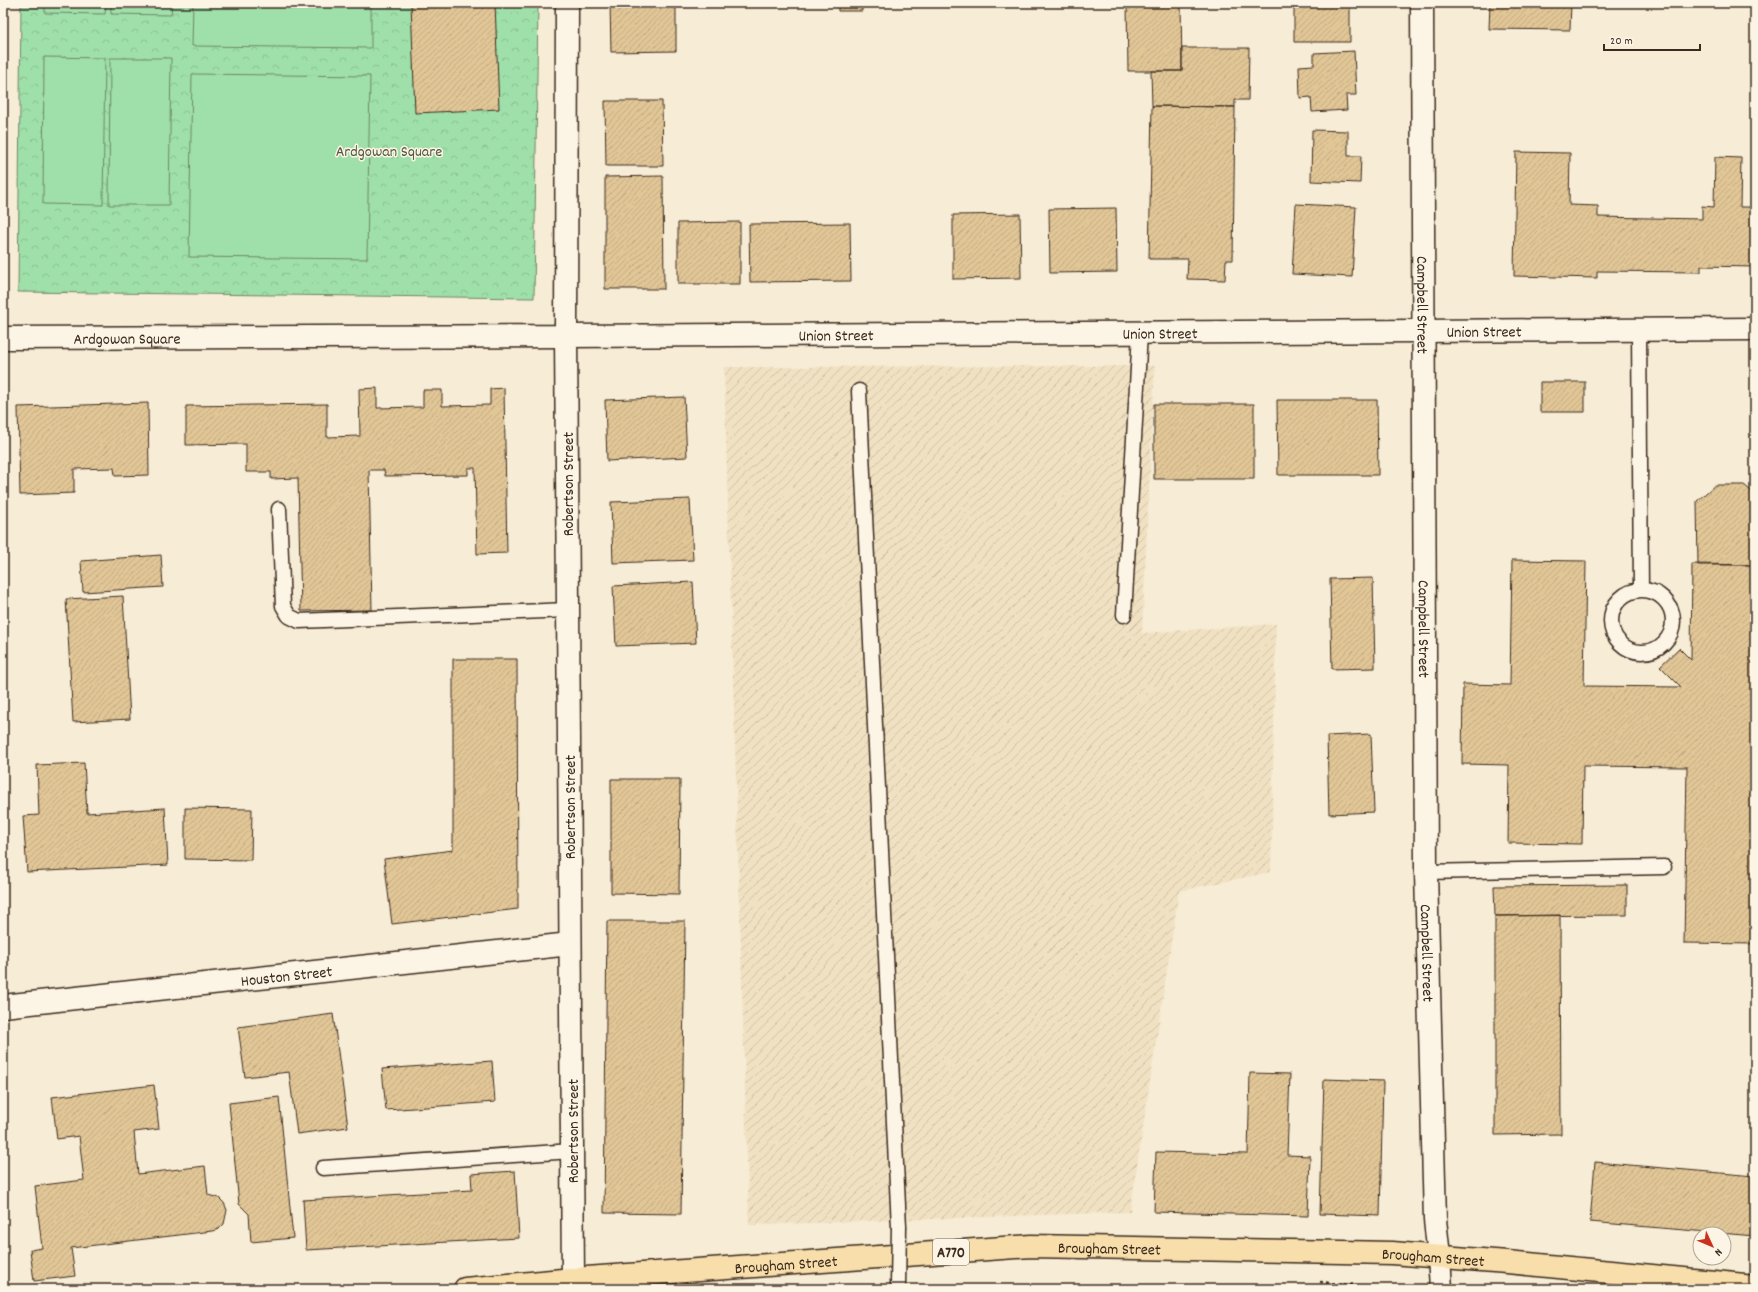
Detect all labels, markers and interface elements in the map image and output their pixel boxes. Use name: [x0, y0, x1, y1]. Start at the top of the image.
scale bar: [1604, 26, 1700, 52]
text: 20 m: [1610, 33, 1633, 50]
park label: Ardgowan Square: [336, 141, 442, 164]
street label: Campbell Street: [1409, 256, 1433, 354]
street label: Union Street: [1446, 321, 1522, 345]
street label: Union Street: [1122, 323, 1198, 347]
street label: Union Street: [798, 325, 874, 349]
street label: Ardgowan Square: [74, 328, 180, 352]
street label: Robertson Street: [558, 432, 581, 536]
street label: Campbell Street: [1411, 580, 1434, 678]
street label: Robertson Street: [560, 755, 583, 859]
street label: Campbell Street: [1413, 904, 1438, 1002]
street label: Houston Street: [240, 961, 334, 994]
street label: Robertson Street: [563, 1079, 586, 1183]
north arrow: [1692, 1226, 1732, 1266]
street label: Brougham Street: [1058, 1238, 1161, 1263]
road number: A770: [933, 1239, 969, 1265]
street label: Brougham Street: [1382, 1244, 1485, 1274]
text: N: [1710, 1244, 1725, 1259]
street label: Brougham Street: [734, 1251, 838, 1281]

